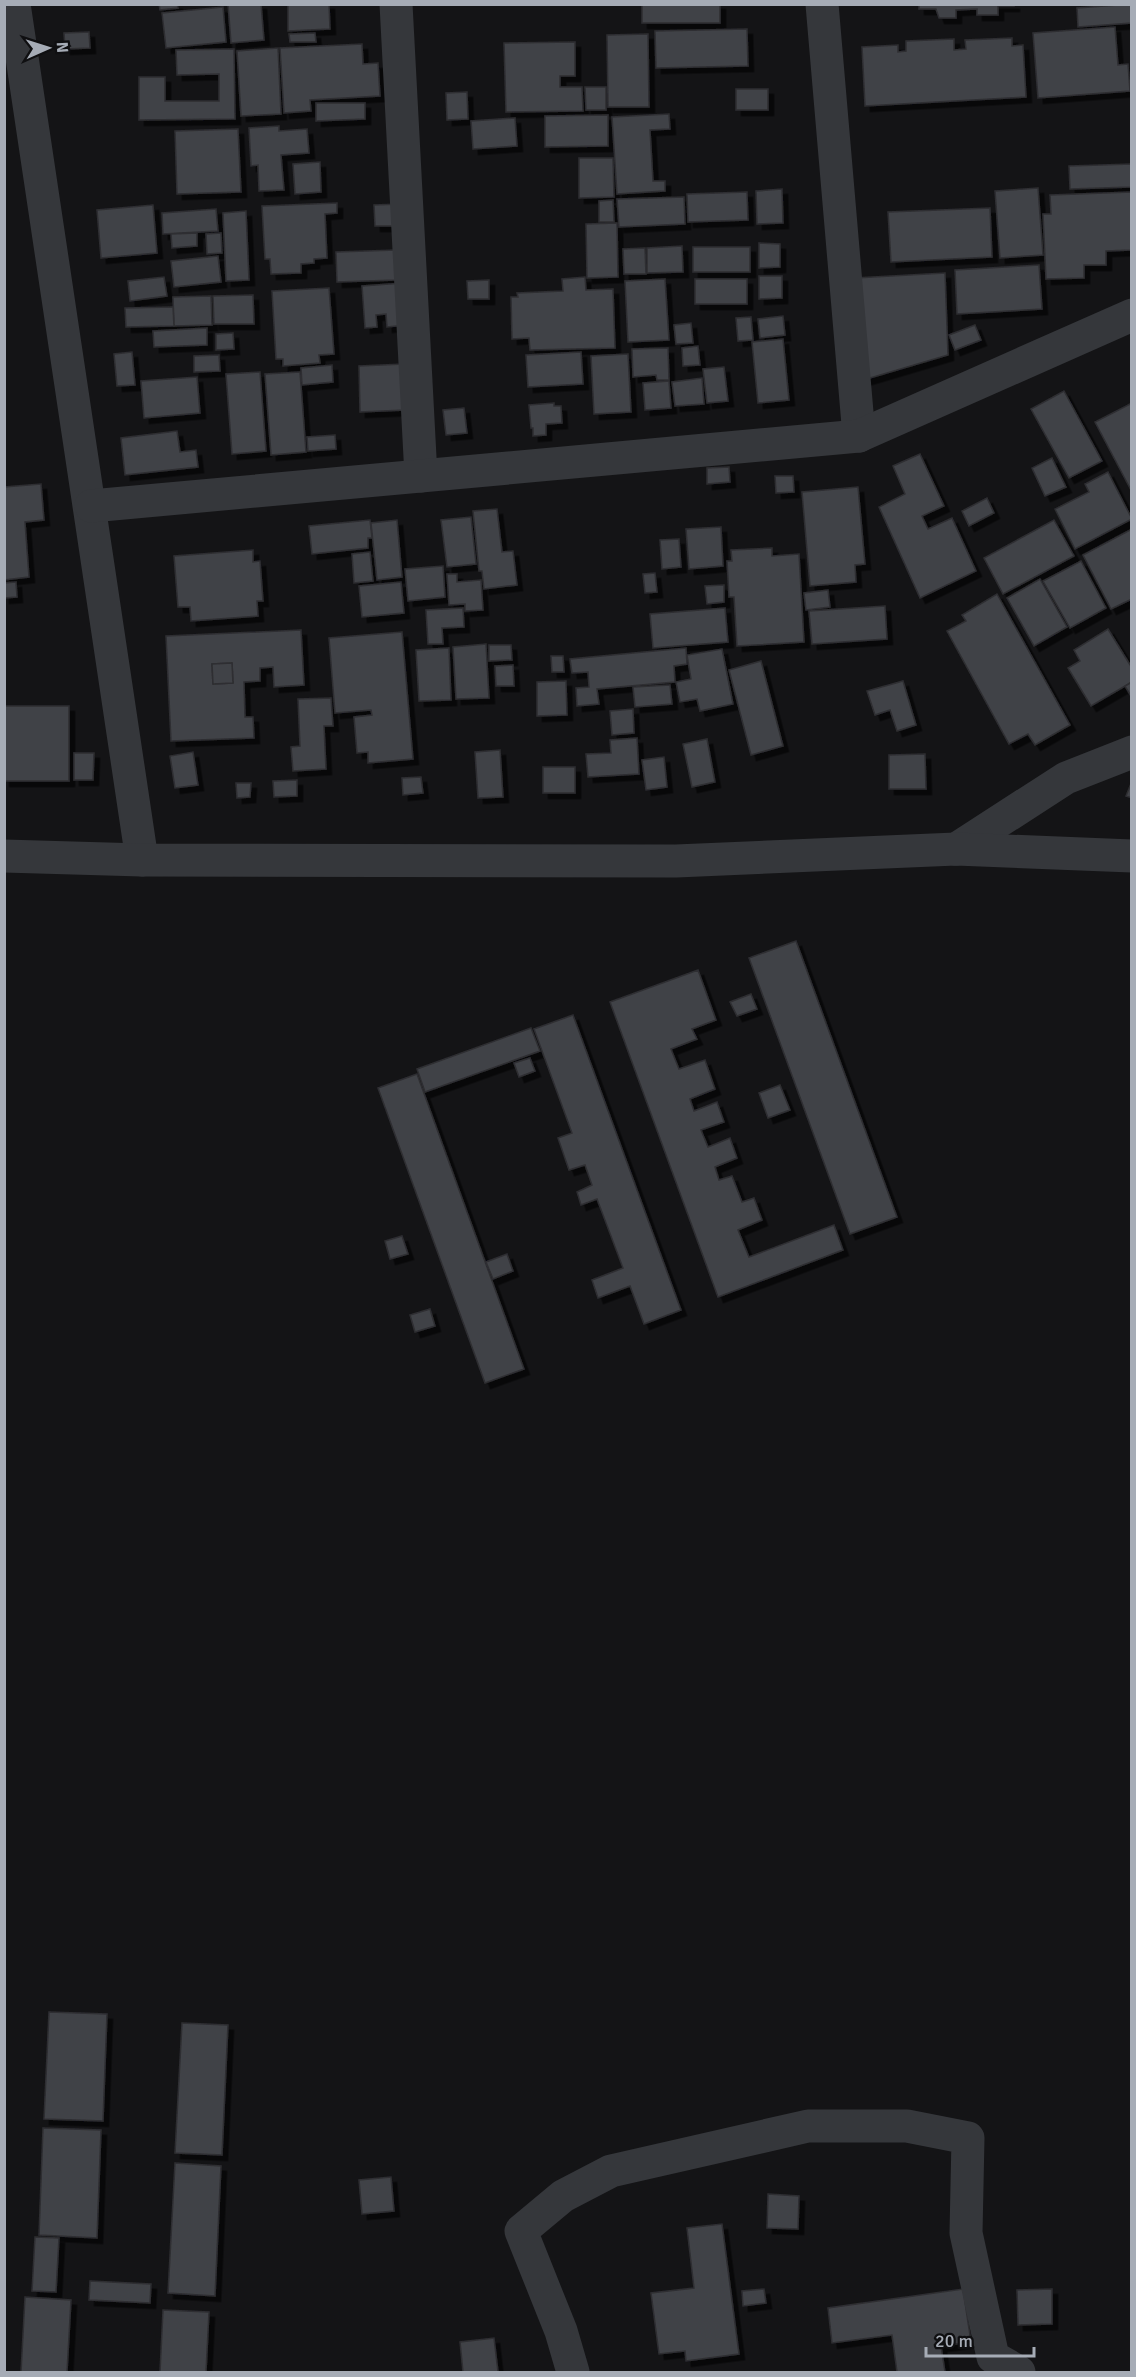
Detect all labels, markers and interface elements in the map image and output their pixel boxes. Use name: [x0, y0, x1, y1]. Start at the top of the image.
north arrow: [18, 18, 78, 78]
text: N: [52, 41, 72, 53]
scale bar: [926, 2320, 1034, 2358]
text: 20 m: [935, 2330, 973, 2352]

